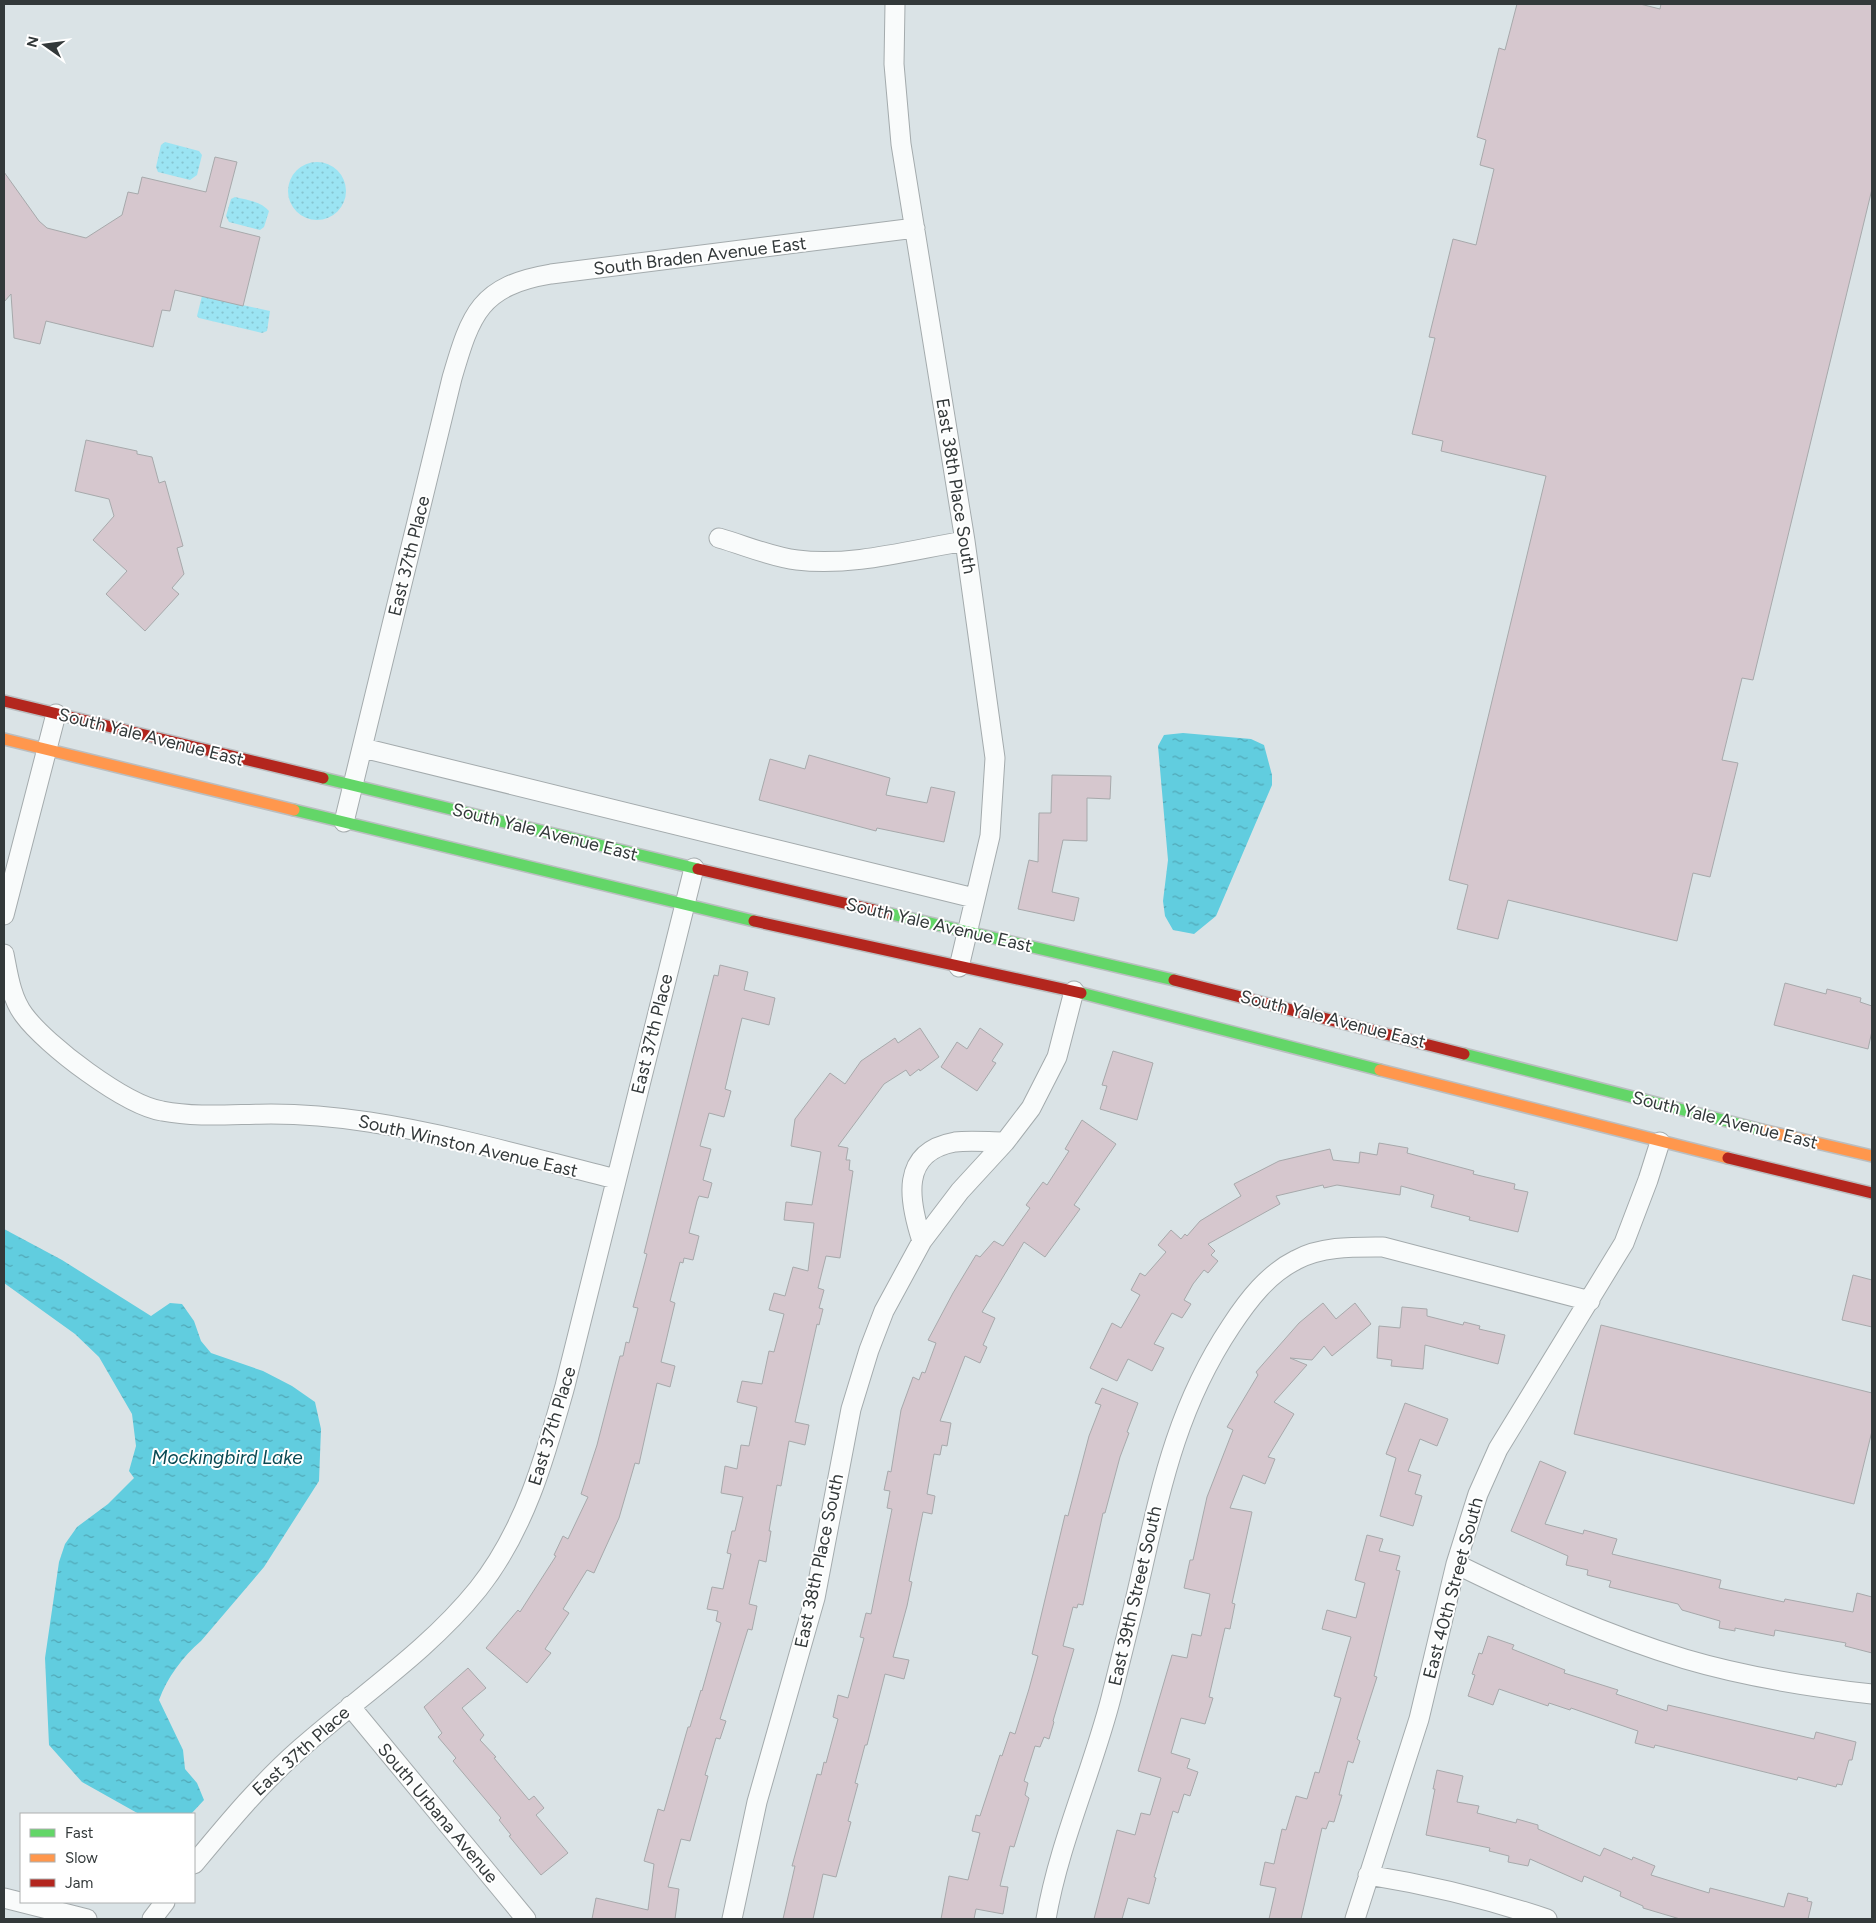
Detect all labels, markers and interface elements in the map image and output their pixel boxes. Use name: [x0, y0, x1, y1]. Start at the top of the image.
north arrow: [20, 20, 70, 70]
text: N: [23, 35, 42, 49]
street label: South Braden Avenue East: [592, 232, 808, 280]
street label: East 38th Place South: [931, 397, 981, 575]
street label: East 37th Place: [383, 493, 435, 619]
street label: South Yale Avenue East: [56, 703, 246, 771]
street label: South Yale Avenue East: [450, 798, 640, 866]
street label: South Yale Avenue East: [844, 893, 1034, 957]
street label: East 37th Place: [626, 971, 678, 1097]
street label: South Yale Avenue East: [1238, 985, 1428, 1053]
street label: South Yale Avenue East: [1630, 1086, 1820, 1154]
street label: South Winston Avenue East: [356, 1110, 580, 1182]
street label: East 37th Place: [523, 1364, 581, 1488]
water label: Mockingbird Lake: [151, 1446, 303, 1469]
street label: East 38th Place South: [790, 1472, 848, 1650]
street label: East 40th Street South: [1418, 1495, 1488, 1681]
street label: East 39th Street South: [1104, 1504, 1166, 1688]
street label: East 37th Place: [248, 1701, 354, 1800]
street label: South Urbana Avenue: [373, 1739, 503, 1888]
legend: [20, 1813, 195, 1903]
text: Fast: [65, 1824, 94, 1842]
text: Slow: [65, 1849, 98, 1867]
text: Jam: [65, 1874, 93, 1892]

